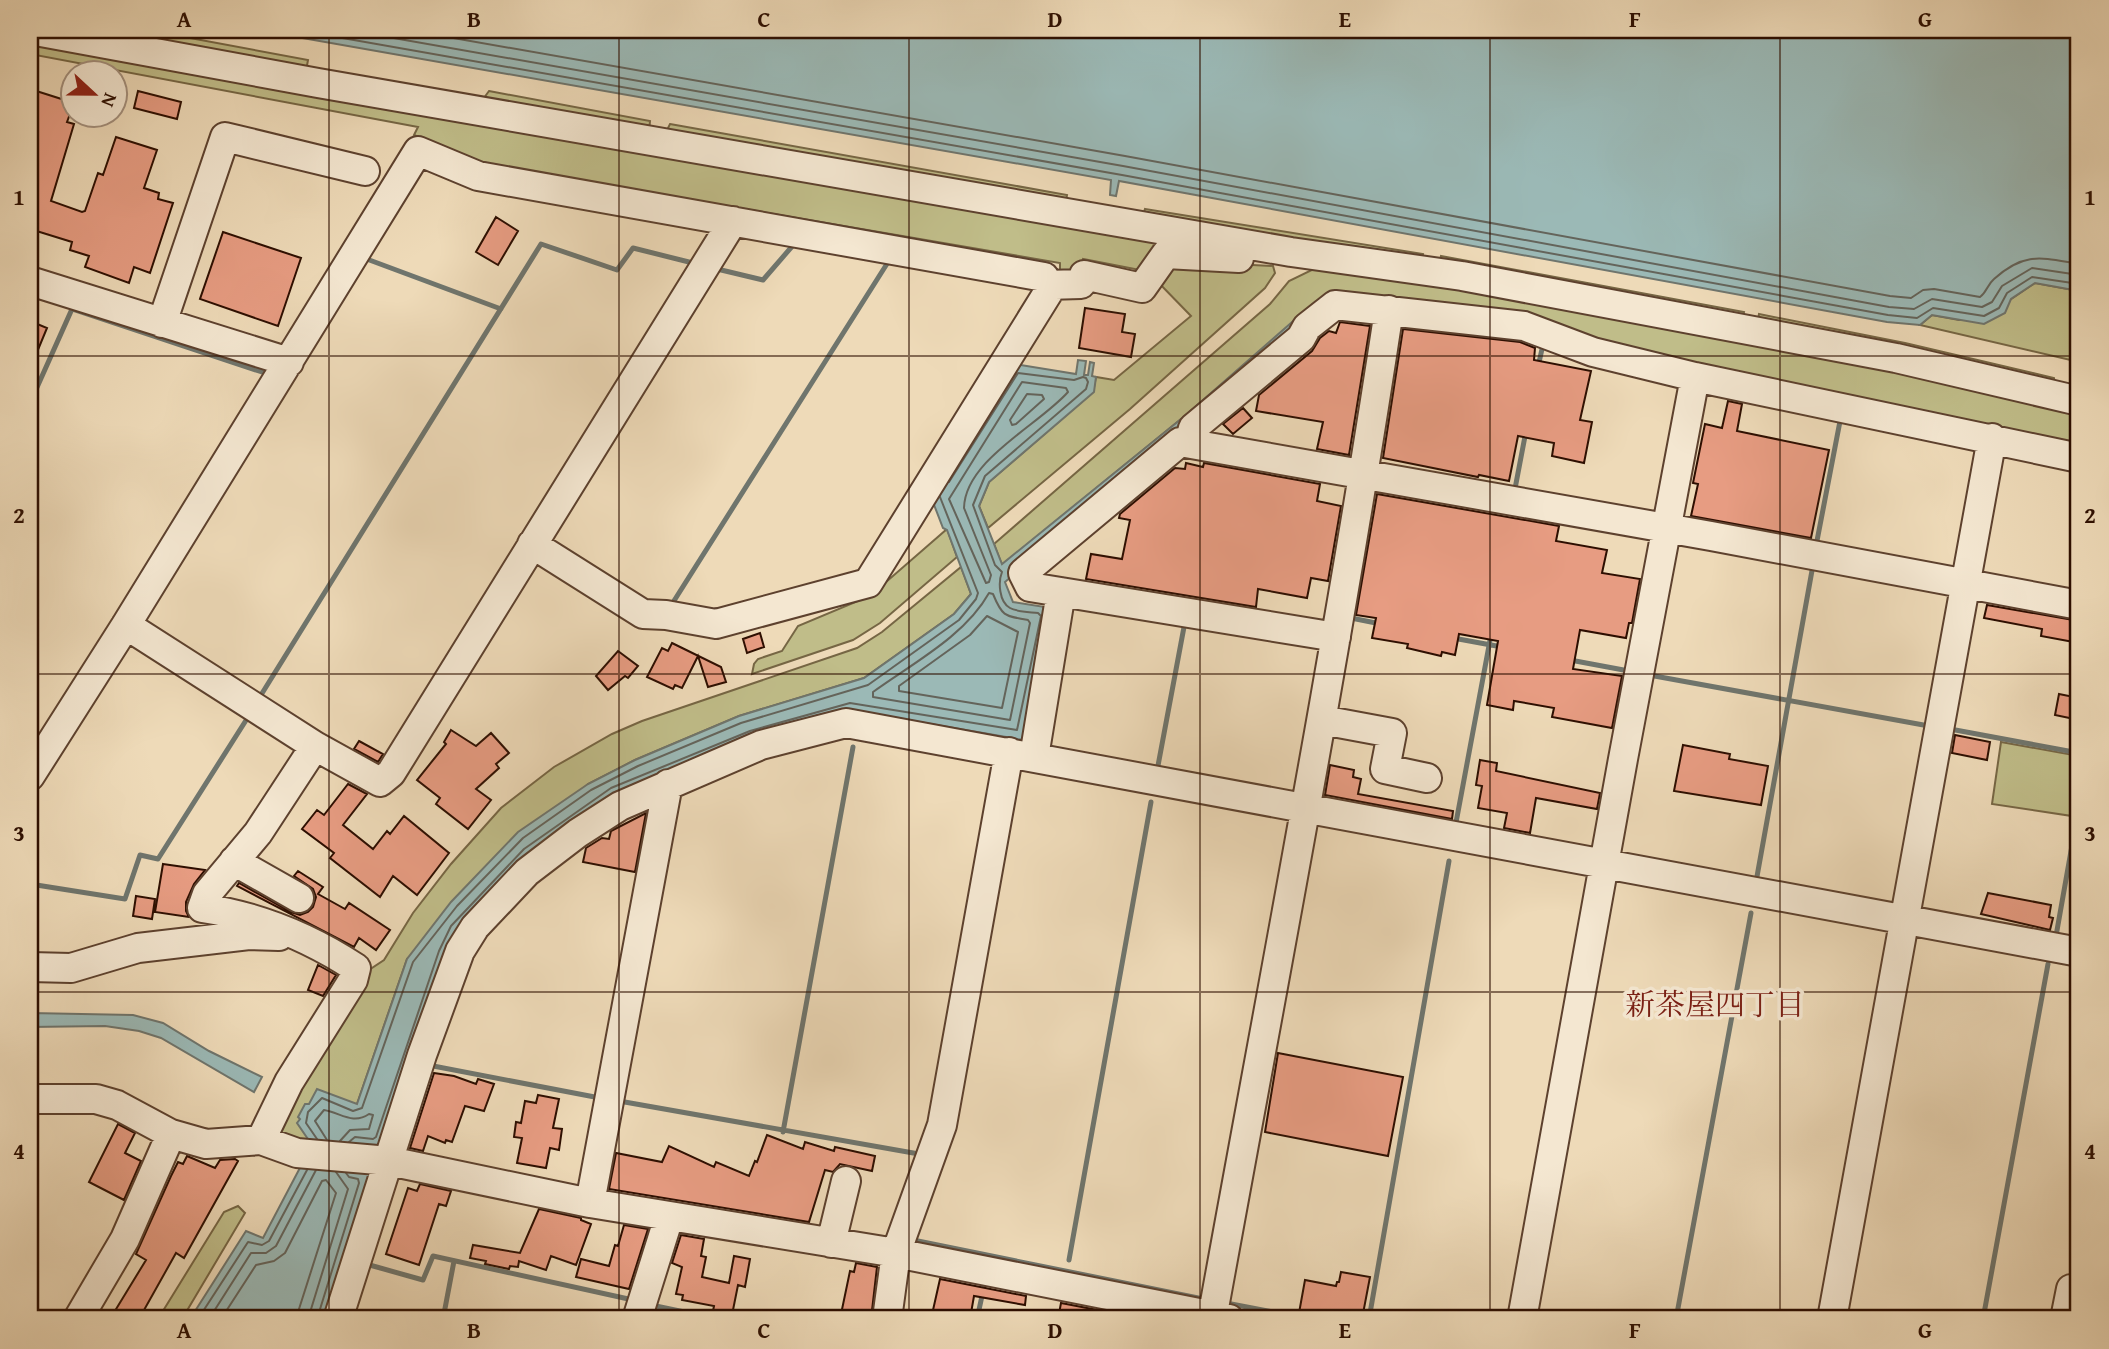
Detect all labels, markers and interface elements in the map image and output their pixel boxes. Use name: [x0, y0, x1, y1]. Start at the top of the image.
text: A: [177, 2, 192, 35]
text: B: [467, 2, 481, 35]
text: C: [757, 2, 771, 35]
text: D: [1048, 2, 1063, 35]
text: E: [1339, 2, 1351, 35]
text: F: [1629, 2, 1641, 35]
text: G: [1918, 2, 1932, 35]
north arrow: [60, 60, 130, 130]
text: N: [94, 89, 125, 112]
text: 1: [13, 180, 25, 213]
text: 1: [2084, 180, 2096, 213]
text: 2: [13, 498, 25, 531]
text: 2: [2084, 498, 2096, 531]
text: 3: [13, 816, 25, 849]
text: 3: [2084, 816, 2096, 849]
district label: 新茶屋四丁目: [1625, 982, 1805, 1026]
text: 4: [13, 1134, 25, 1167]
text: 4: [2084, 1134, 2096, 1167]
text: A: [177, 1313, 192, 1346]
text: B: [467, 1313, 481, 1346]
text: C: [757, 1313, 771, 1346]
text: D: [1048, 1313, 1063, 1346]
text: E: [1339, 1313, 1351, 1346]
text: F: [1629, 1313, 1641, 1346]
text: G: [1918, 1313, 1932, 1346]

